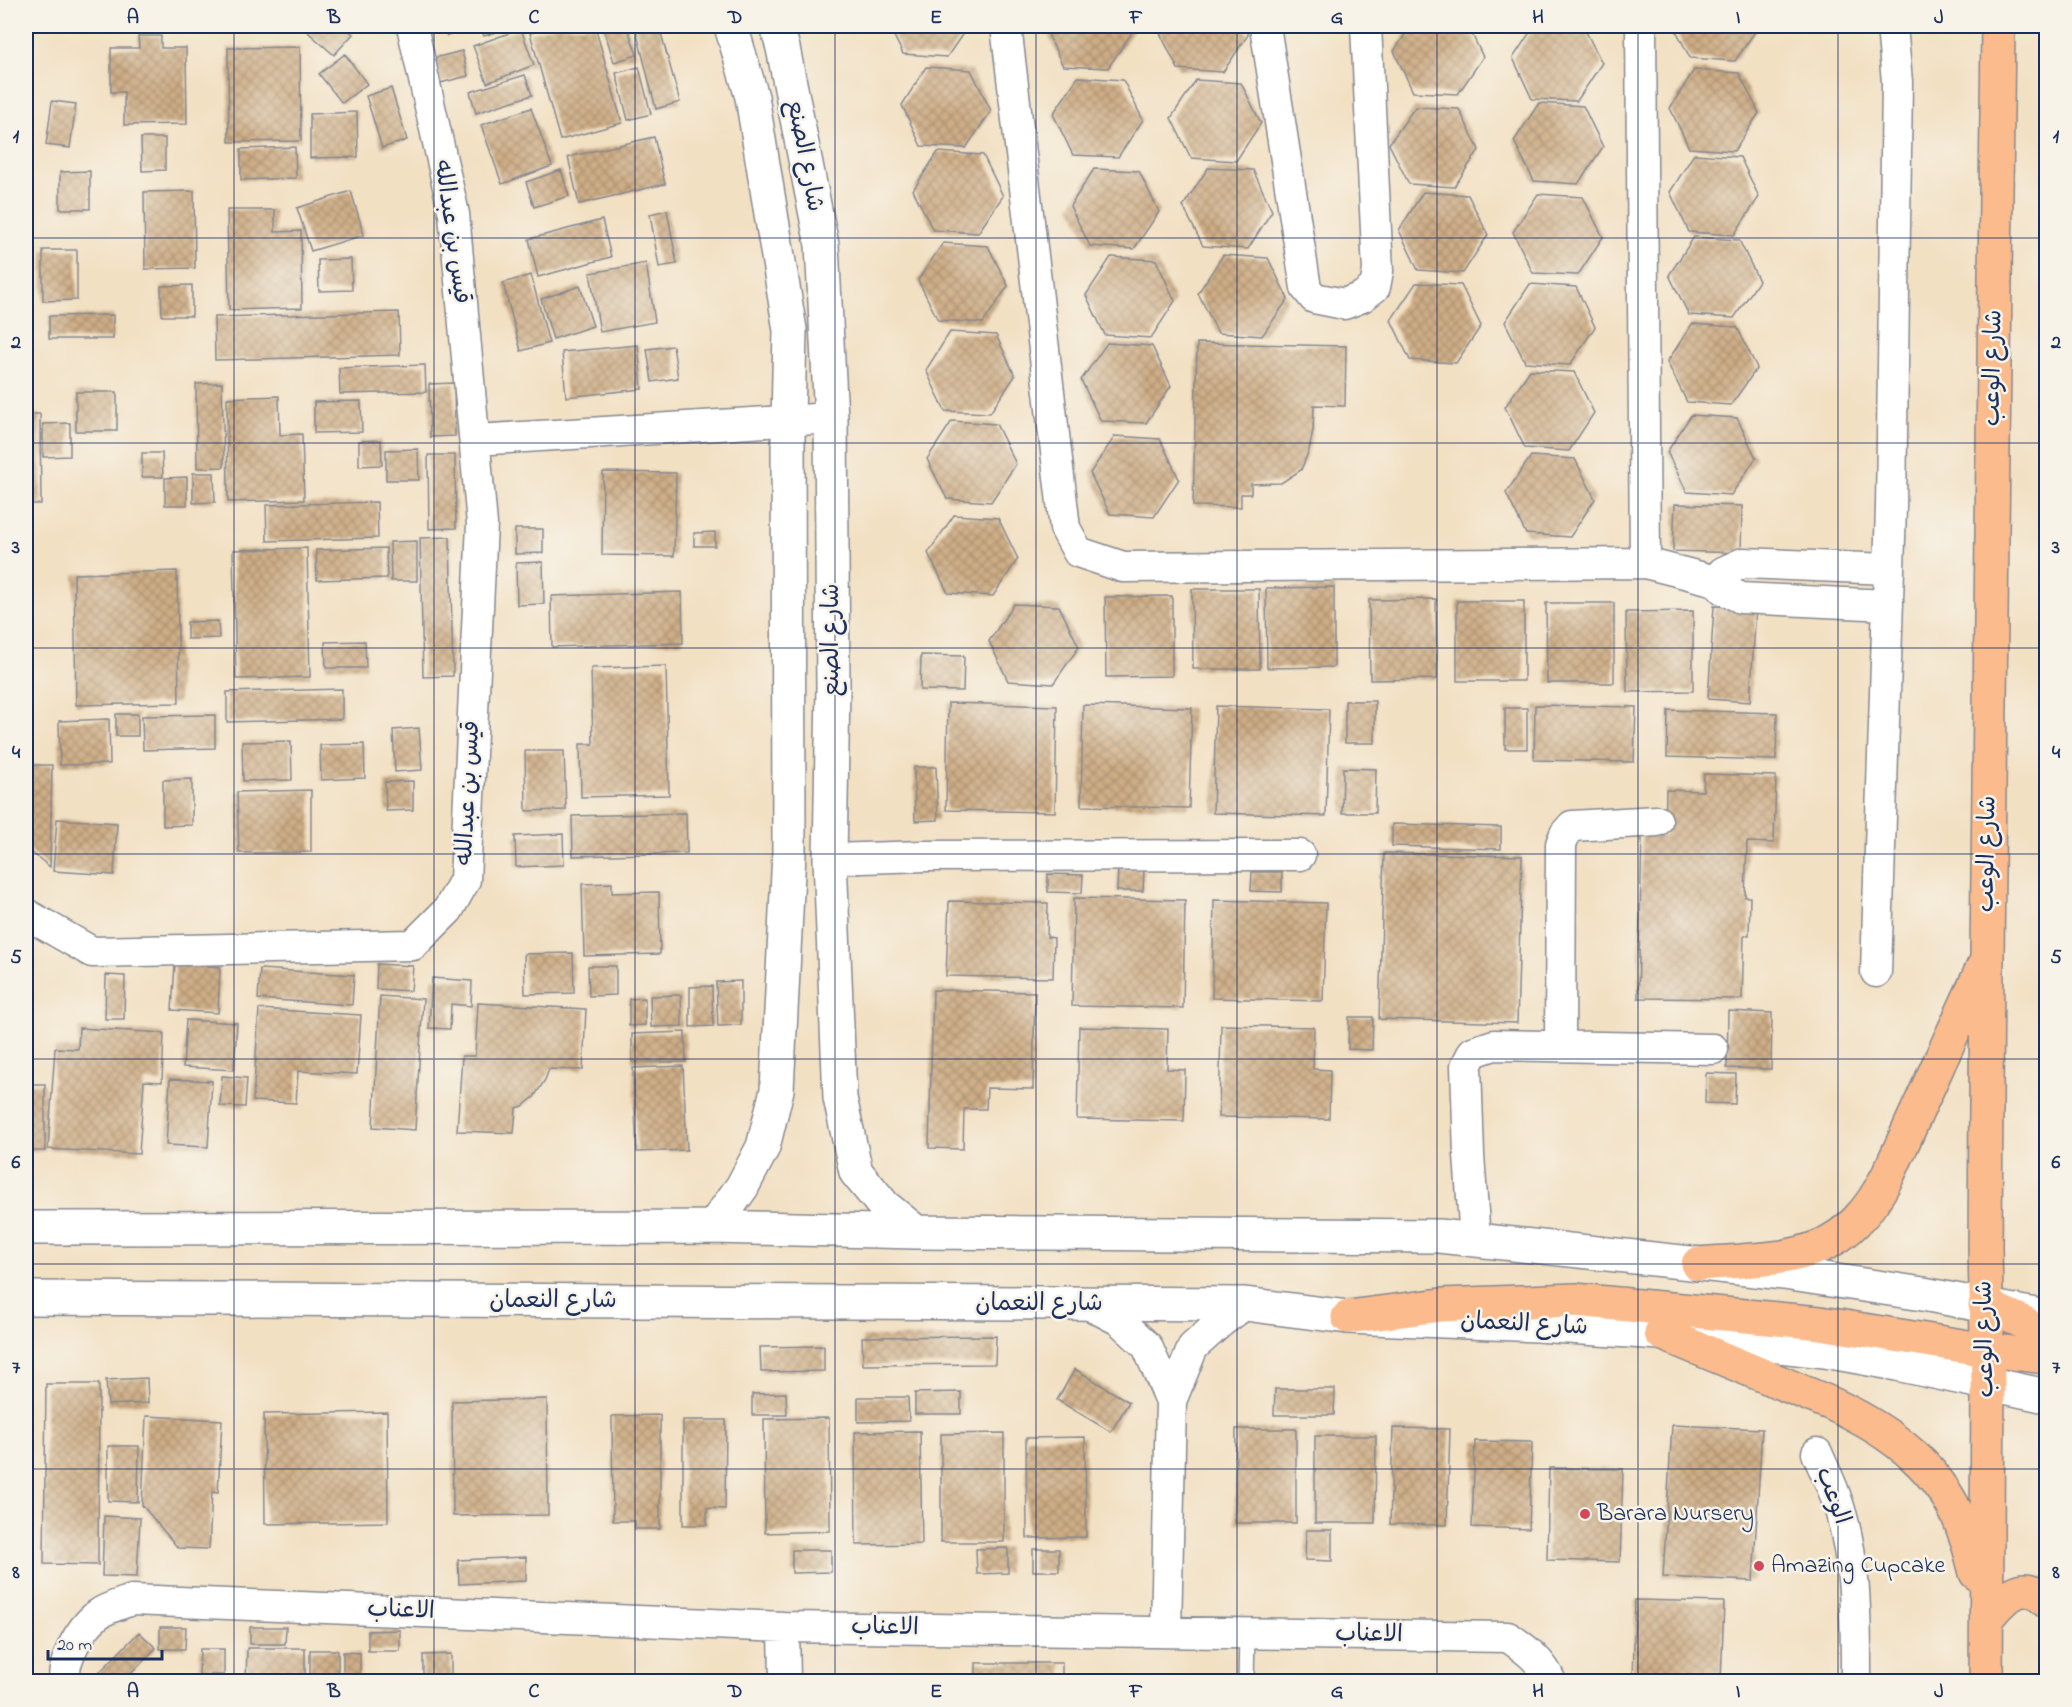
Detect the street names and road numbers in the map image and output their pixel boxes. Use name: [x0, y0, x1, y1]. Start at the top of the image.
street label: شارع الصنع: [776, 97, 832, 215]
street label: قيس بن عبدالله: [424, 158, 478, 306]
street label: شارع الوعب: [1975, 309, 2013, 427]
street label: شارع الصنع: [815, 583, 850, 697]
street label: قيس بن عبدالله: [448, 720, 490, 866]
street label: شارع الوعب: [1969, 795, 2007, 913]
street label: شارع الوعب: [1967, 1280, 2005, 1398]
street label: شارع النعمان: [489, 1284, 617, 1319]
street label: شارع النعمان: [975, 1287, 1103, 1322]
street label: شارع النعمان: [1459, 1304, 1589, 1346]
street label: الوعب: [1805, 1462, 1859, 1530]
street label: الاعناب: [367, 1592, 435, 1630]
street label: الاعناب: [851, 1610, 919, 1646]
street label: الاعناب: [1335, 1617, 1403, 1653]

